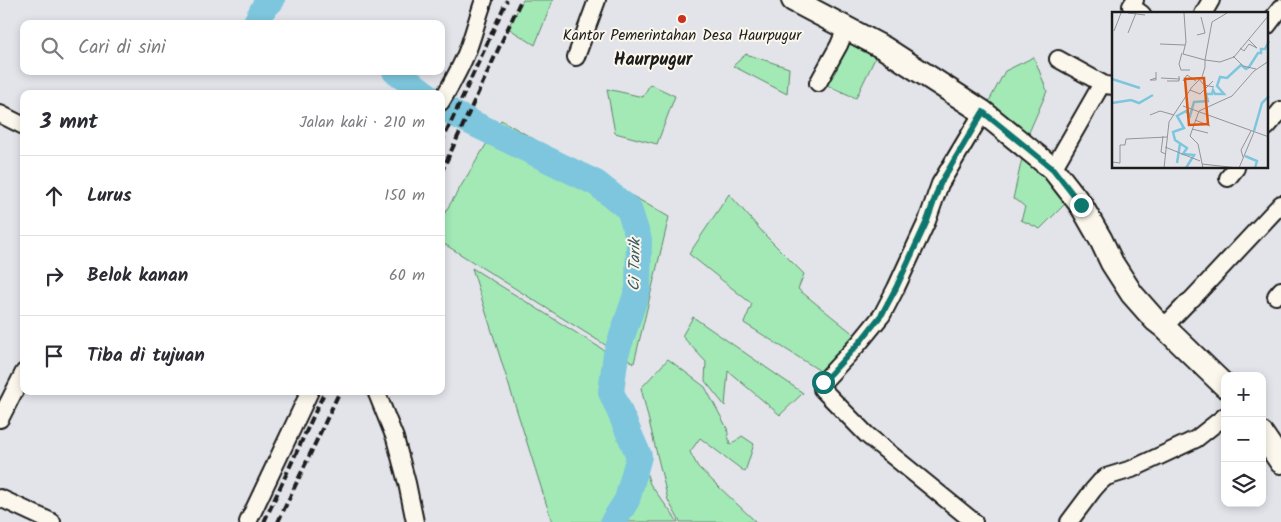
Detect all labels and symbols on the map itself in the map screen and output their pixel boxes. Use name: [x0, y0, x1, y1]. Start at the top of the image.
inset map: [1112, 12, 1268, 169]
marker: Kantor Pemerintahan Desa Haurpugur: [676, 13, 688, 25]
place label: Kantor Pemerintahan Desa Haurpugur: [563, 24, 802, 48]
district label: Haurpugur: [614, 46, 694, 75]
route end: [1070, 194, 1093, 217]
water label: Ci Tarik: [622, 236, 648, 291]
route start: [812, 371, 835, 394]

